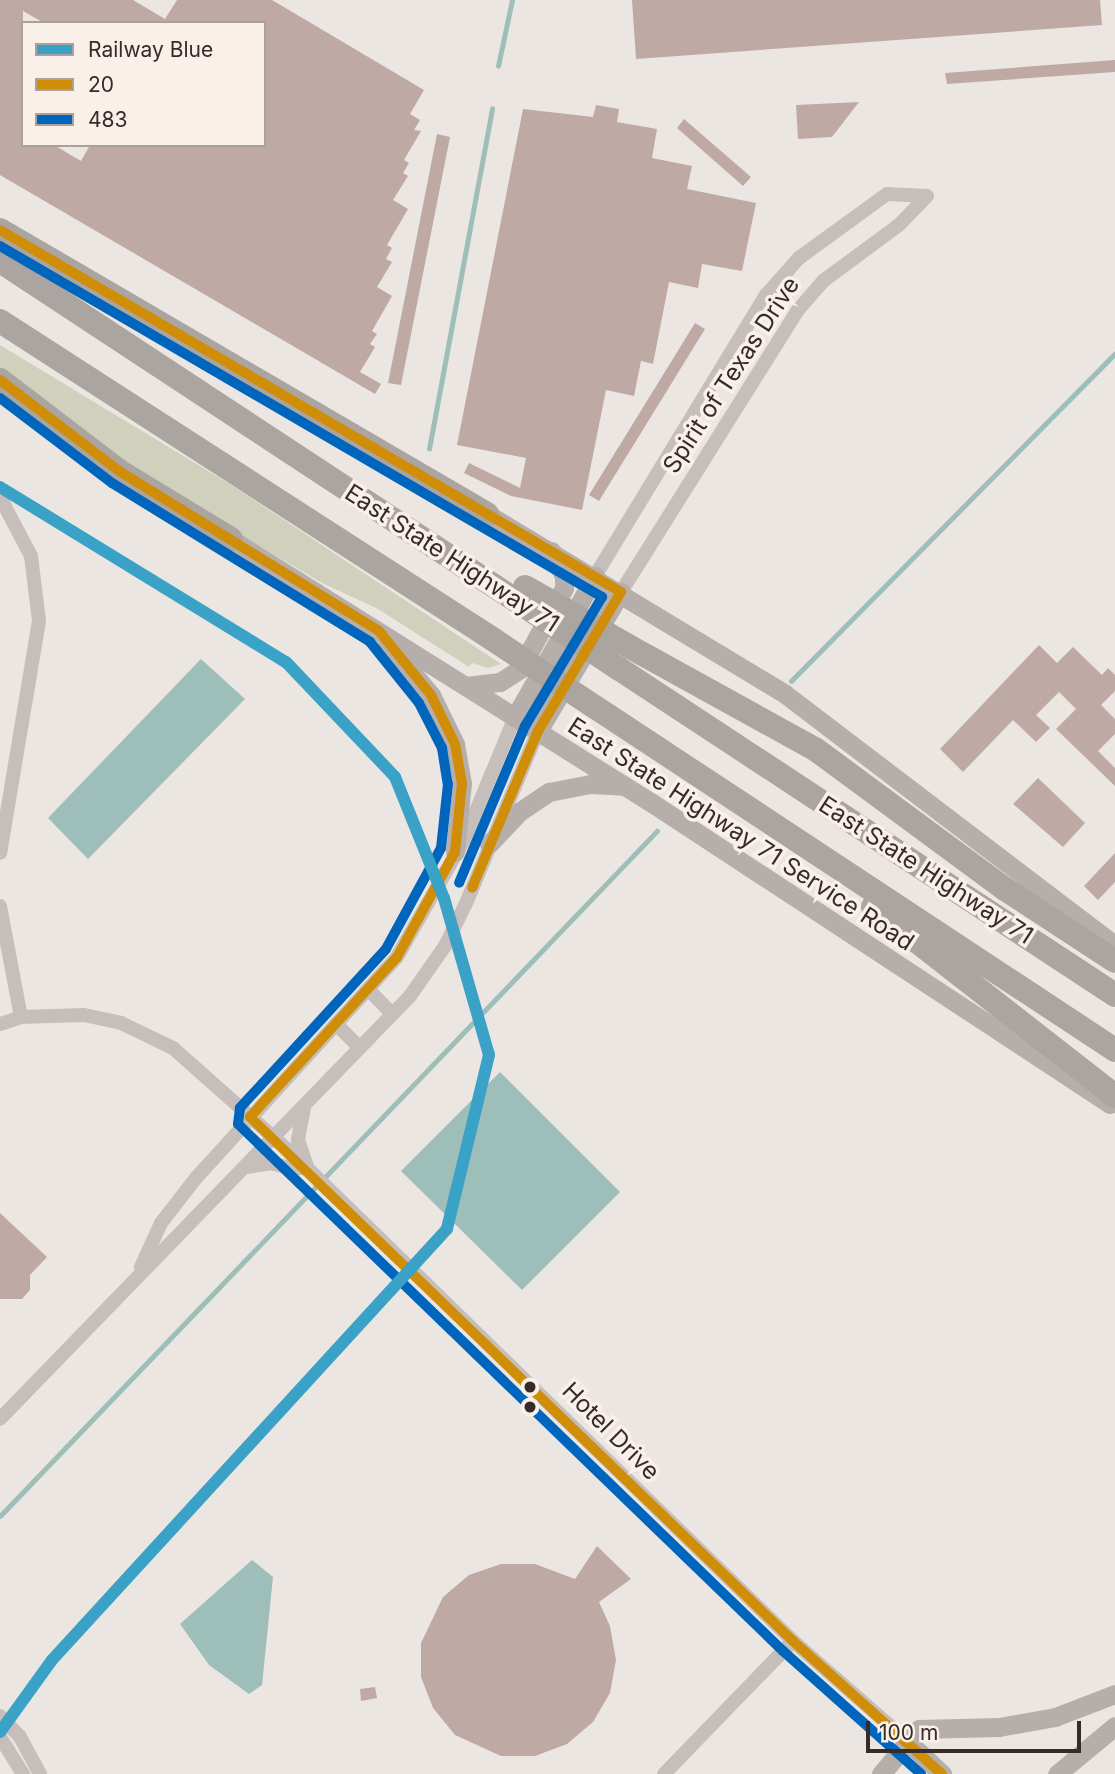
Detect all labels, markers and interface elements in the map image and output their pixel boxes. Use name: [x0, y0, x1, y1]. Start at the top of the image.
legend: [21, 21, 266, 147]
text: Railway Blue: [88, 37, 213, 62]
text: 20: [88, 72, 114, 97]
text: 483: [88, 107, 128, 132]
street label: Spirit of Texas Drive: [657, 271, 805, 479]
street label: East State Highway 71: [340, 478, 564, 638]
street label: East State Highway 71 Service Road: [563, 711, 919, 957]
street label: East State Highway 71: [814, 790, 1038, 950]
street label: Hotel Drive: [556, 1376, 666, 1486]
unlabelled marker: [523, 1380, 537, 1394]
unlabelled marker: [523, 1400, 537, 1414]
scale bar: [870, 1708, 1085, 1752]
text: 100 m: [879, 1720, 938, 1745]

